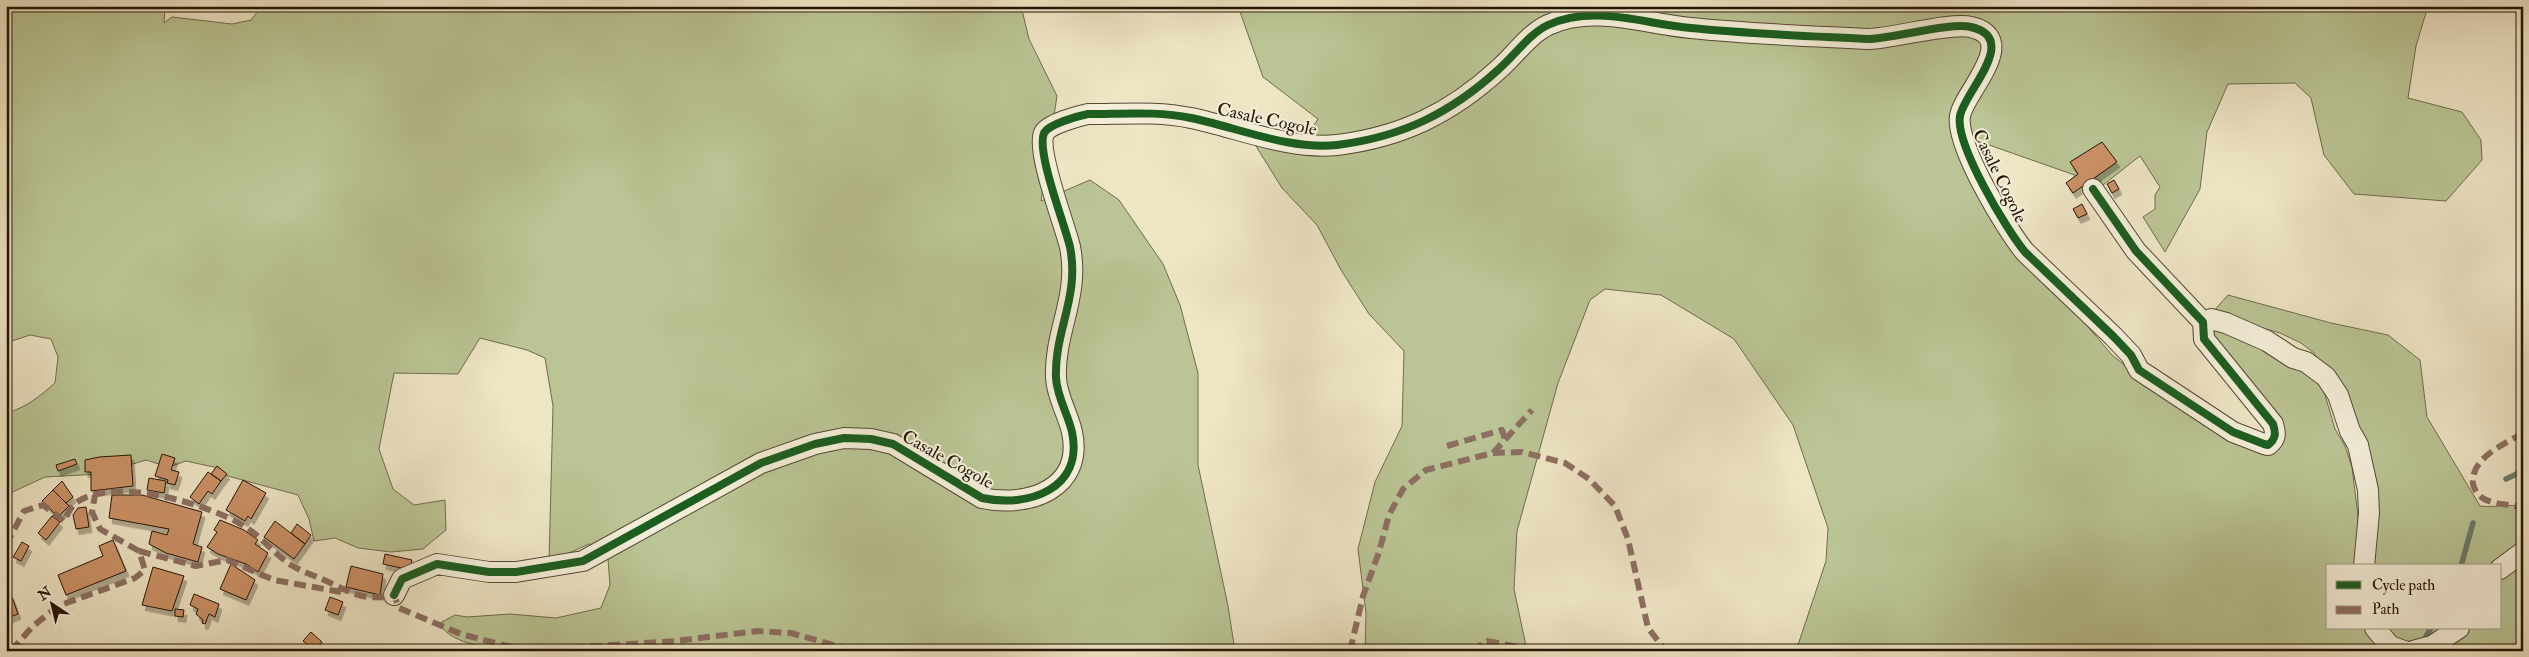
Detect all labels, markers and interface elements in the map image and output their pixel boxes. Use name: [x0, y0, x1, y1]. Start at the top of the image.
street label: Casale Cogole: [1215, 98, 1319, 141]
street label: Casale Cogole: [1967, 126, 2032, 227]
street label: Casale Cogole: [898, 425, 998, 494]
legend: [2326, 564, 2502, 630]
text: Cycle path: [2372, 576, 2435, 596]
north arrow: [28, 580, 78, 630]
text: N: [34, 583, 55, 605]
text: Path: [2372, 600, 2399, 619]

